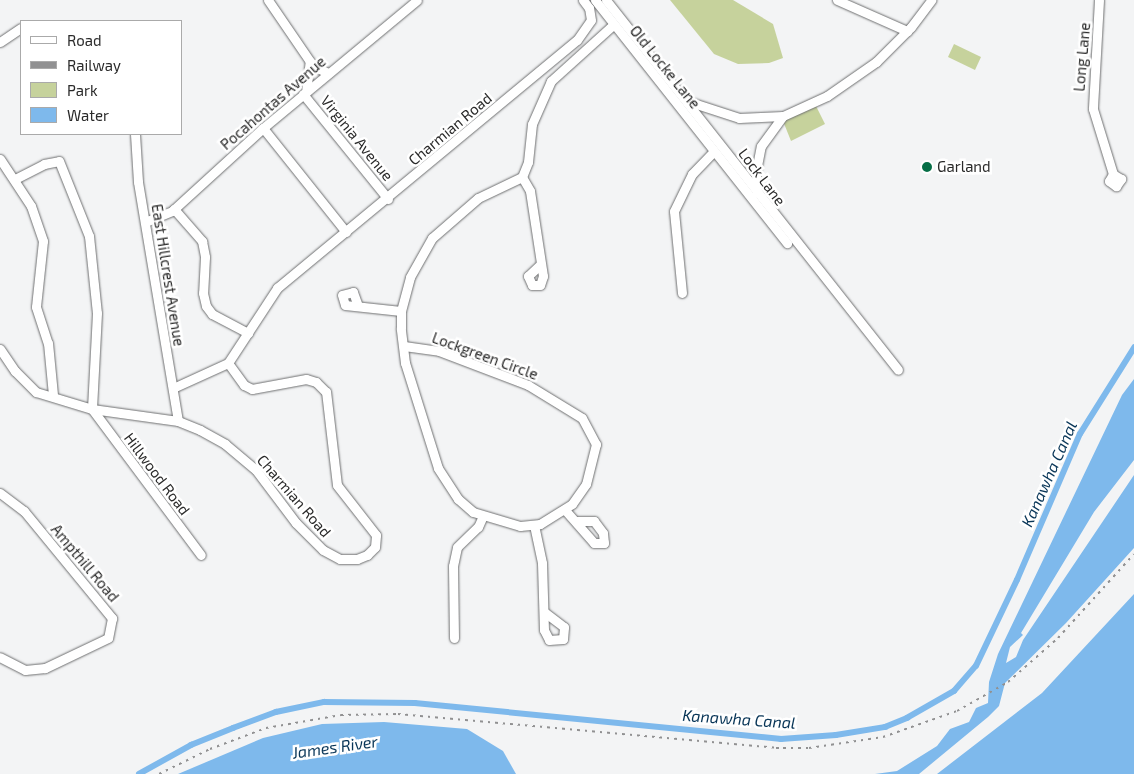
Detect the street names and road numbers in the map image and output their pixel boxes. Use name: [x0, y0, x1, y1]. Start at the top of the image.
street label: Old Locke Lane: [626, 22, 704, 112]
street label: Long Lane: [1070, 22, 1094, 92]
street label: Pocahontas Avenue: [217, 52, 329, 154]
street label: Charmian Road: [405, 89, 495, 169]
street label: Virginia Avenue: [317, 91, 397, 185]
street label: Lock Lane: [735, 145, 789, 209]
street label: East Hillcrest Avenue: [148, 202, 188, 348]
street label: Lockgreen Circle: [430, 328, 540, 384]
street label: Hillwood Road: [120, 429, 194, 519]
street label: Charmian Road: [253, 451, 335, 541]
street label: Ampthill Road: [47, 520, 123, 606]

